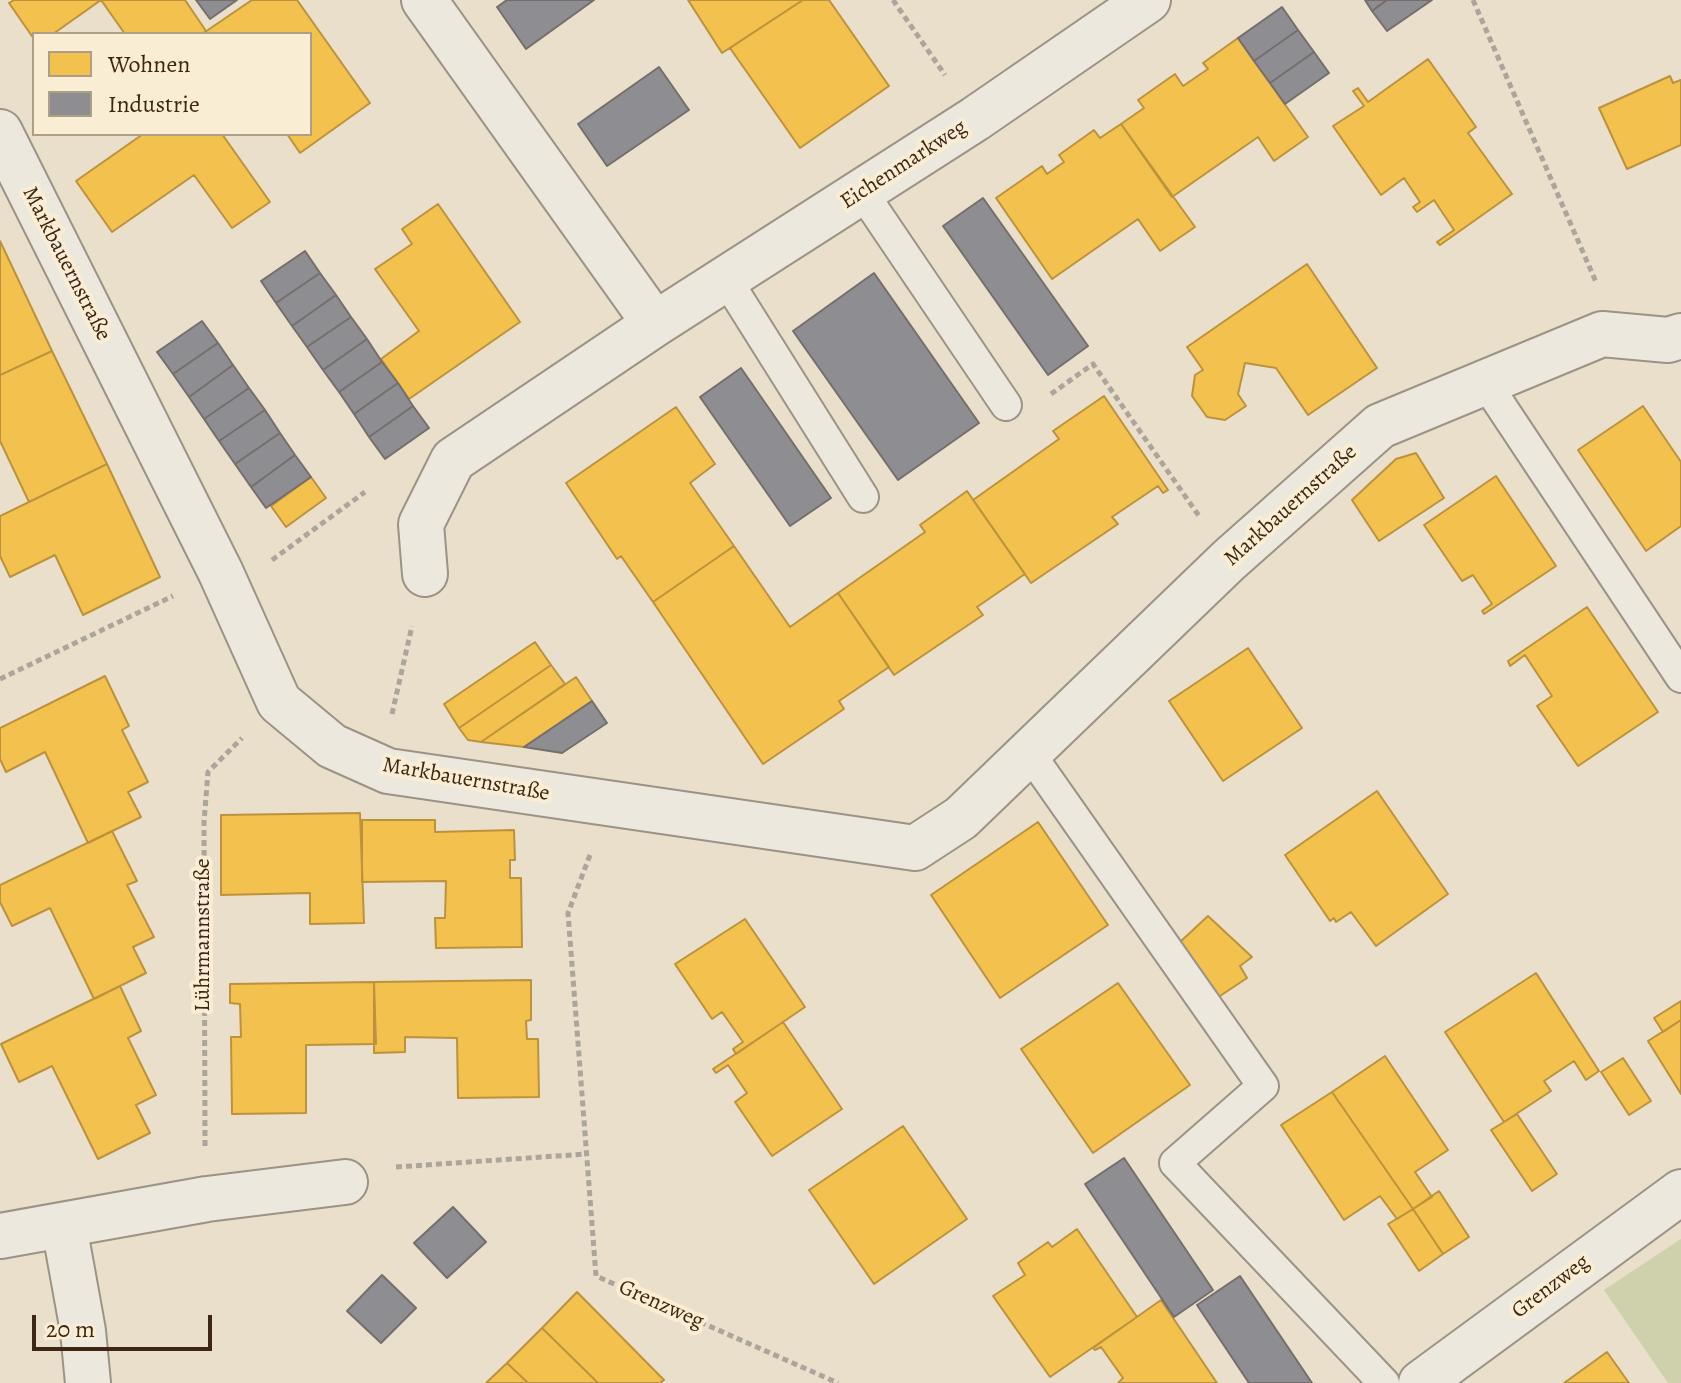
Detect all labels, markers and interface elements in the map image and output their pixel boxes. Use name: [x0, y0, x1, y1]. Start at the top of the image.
legend: [32, 32, 312, 136]
text: Wohnen: [108, 48, 190, 80]
text: Industrie: [108, 88, 200, 120]
street label: Eichenmarkweg: [836, 114, 972, 216]
street label: Markbauernstraße: [16, 183, 116, 345]
street label: Markbauernstraße: [1219, 440, 1363, 572]
street label: Markbauernstraße: [380, 752, 552, 808]
street label: Lührmannstraße: [191, 858, 217, 1012]
street label: Grenzweg: [1507, 1249, 1595, 1325]
street label: Grenzweg: [614, 1275, 708, 1335]
scale bar: [36, 1299, 216, 1349]
text: 20 m: [46, 1313, 95, 1345]

